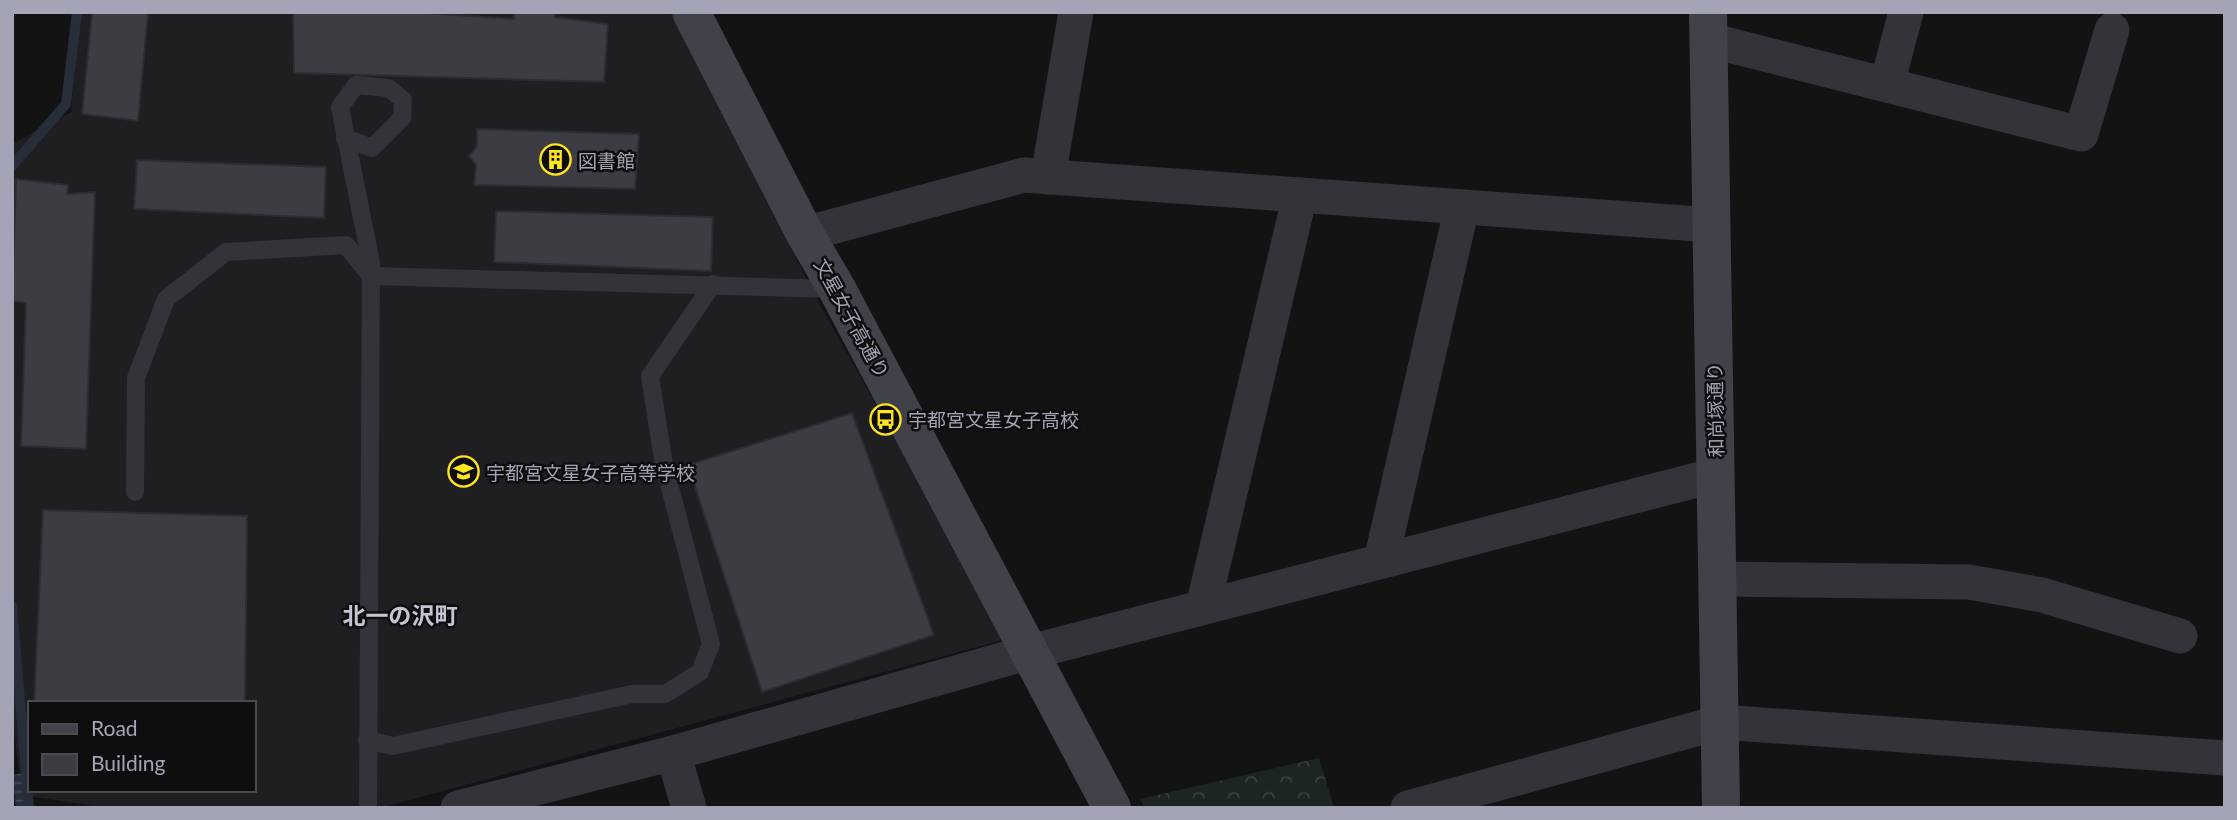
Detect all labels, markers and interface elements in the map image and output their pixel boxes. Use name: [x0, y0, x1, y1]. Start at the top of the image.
building icon: 図書館: [538, 143, 572, 177]
place label: 図書館: [578, 149, 635, 172]
street label: 文星女子高通り: [810, 254, 894, 382]
street label: 和尚塚通り: [1703, 362, 1727, 458]
bus stop icon: 宇都宮文星女子高校: [868, 402, 902, 436]
place label: 宇都宮文星女子高校: [908, 408, 1079, 431]
school or university icon: 宇都宮文星女子高等学校: [446, 455, 480, 489]
place label: 宇都宮文星女子高等学校: [486, 461, 695, 484]
district label: 北一の沢町: [343, 601, 458, 629]
legend: [28, 701, 256, 792]
text: Road: [91, 715, 138, 740]
text: Building: [91, 750, 166, 775]

